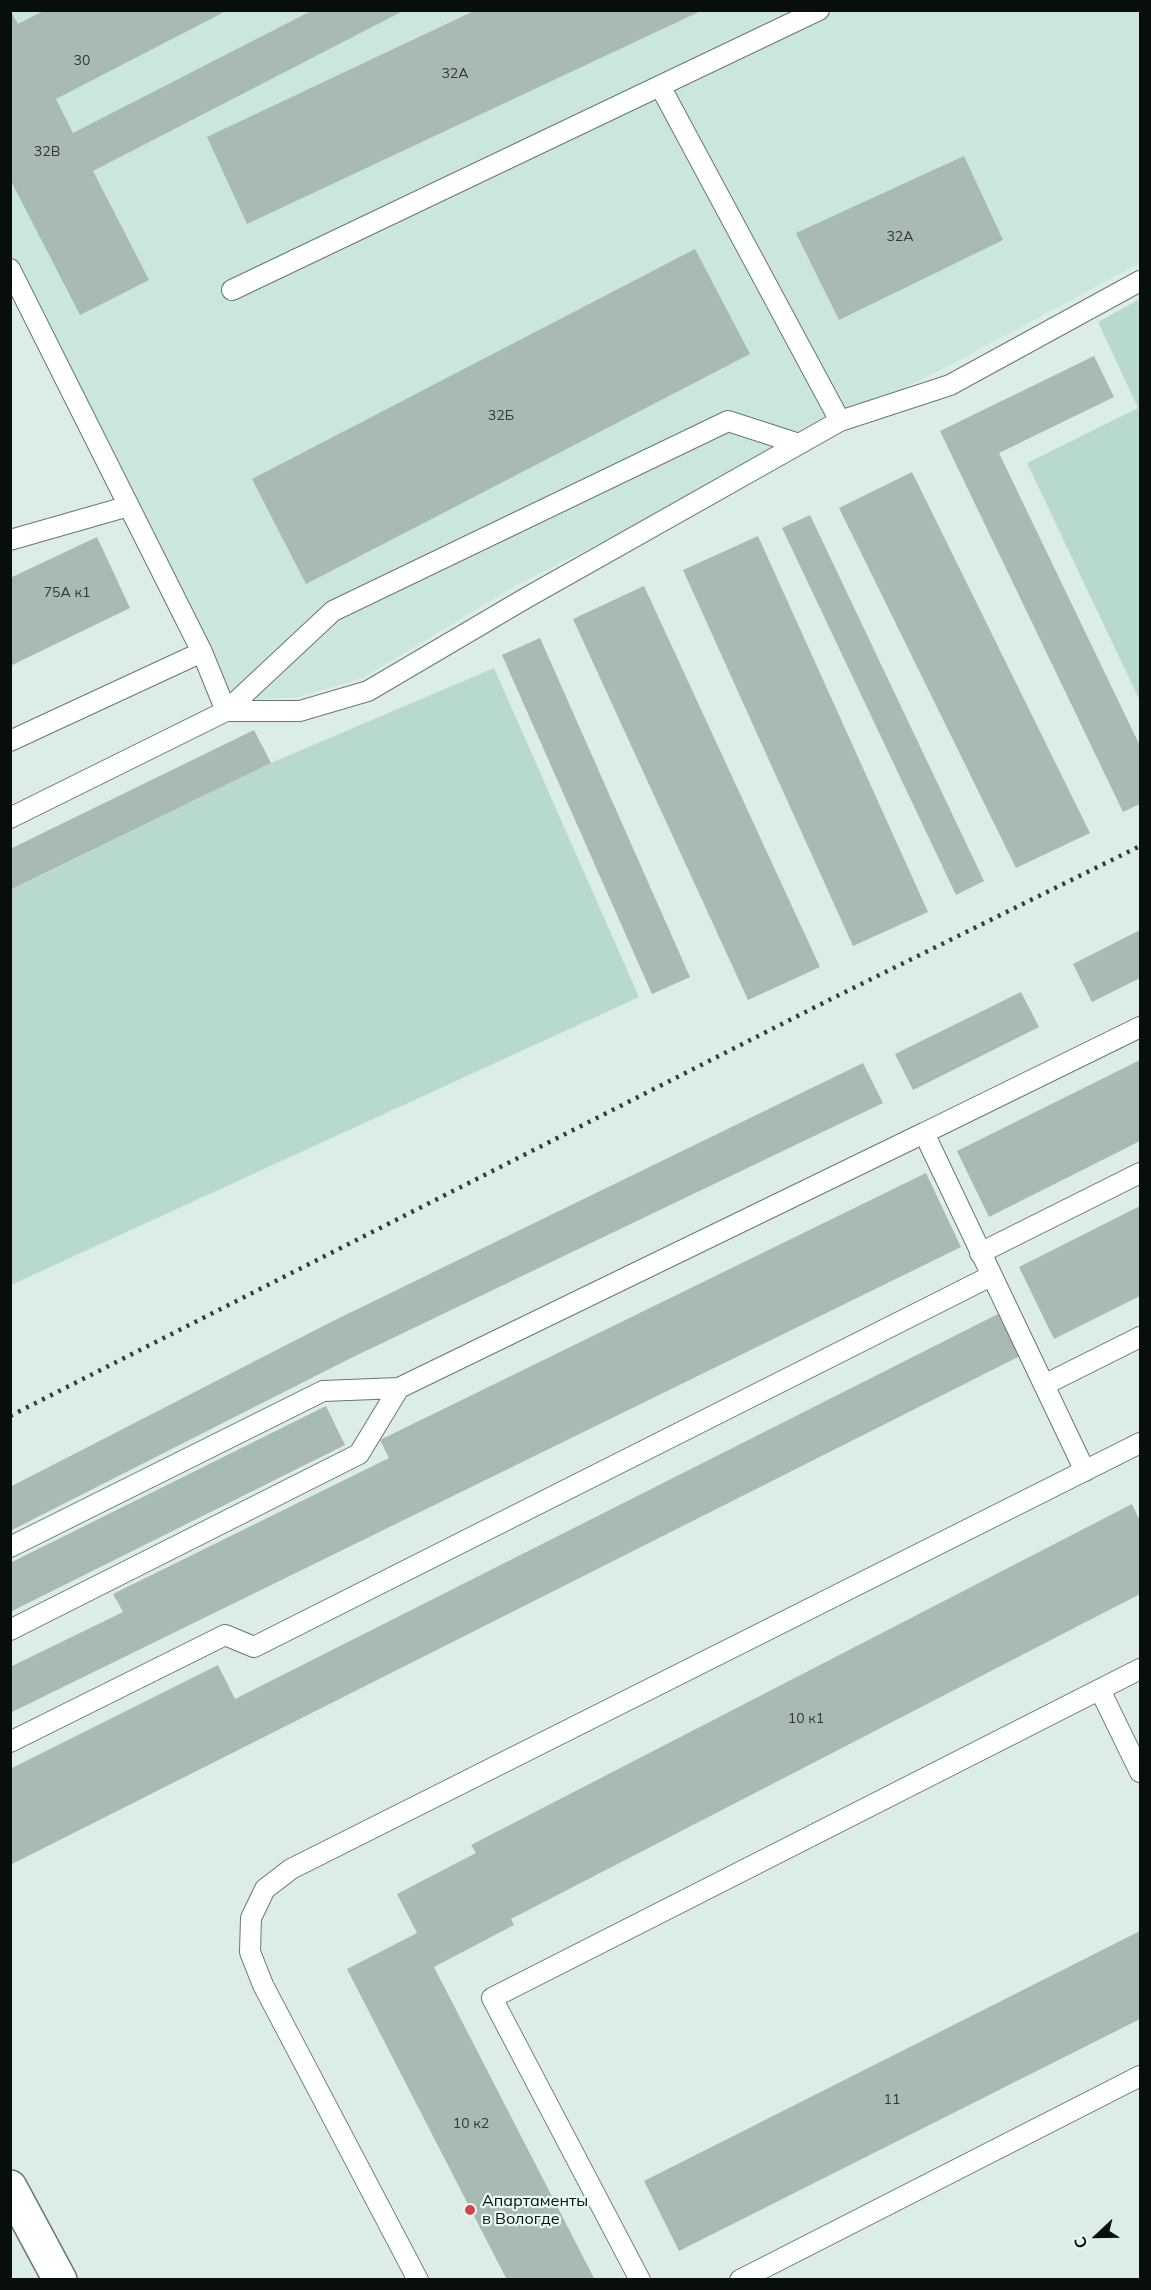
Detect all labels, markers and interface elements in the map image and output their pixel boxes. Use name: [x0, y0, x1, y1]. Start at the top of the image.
house number: 30: [74, 53, 90, 69]
house number: 32А: [441, 66, 469, 82]
house number: 32В: [34, 144, 60, 160]
house number: 32А: [886, 229, 914, 245]
house number: 32Б: [488, 408, 514, 424]
house number: 75А к1: [44, 585, 90, 601]
house number: 10 к1: [788, 1711, 824, 1727]
house number: 11: [884, 2092, 900, 2108]
house number: 10 к2: [453, 2116, 489, 2132]
place label: Апартаменты в Вологде: [482, 2191, 588, 2229]
marker: Апартаменты в Вологде: [463, 2203, 477, 2217]
north arrow: [1067, 2206, 1127, 2266]
text: С: [1069, 2234, 1092, 2252]

